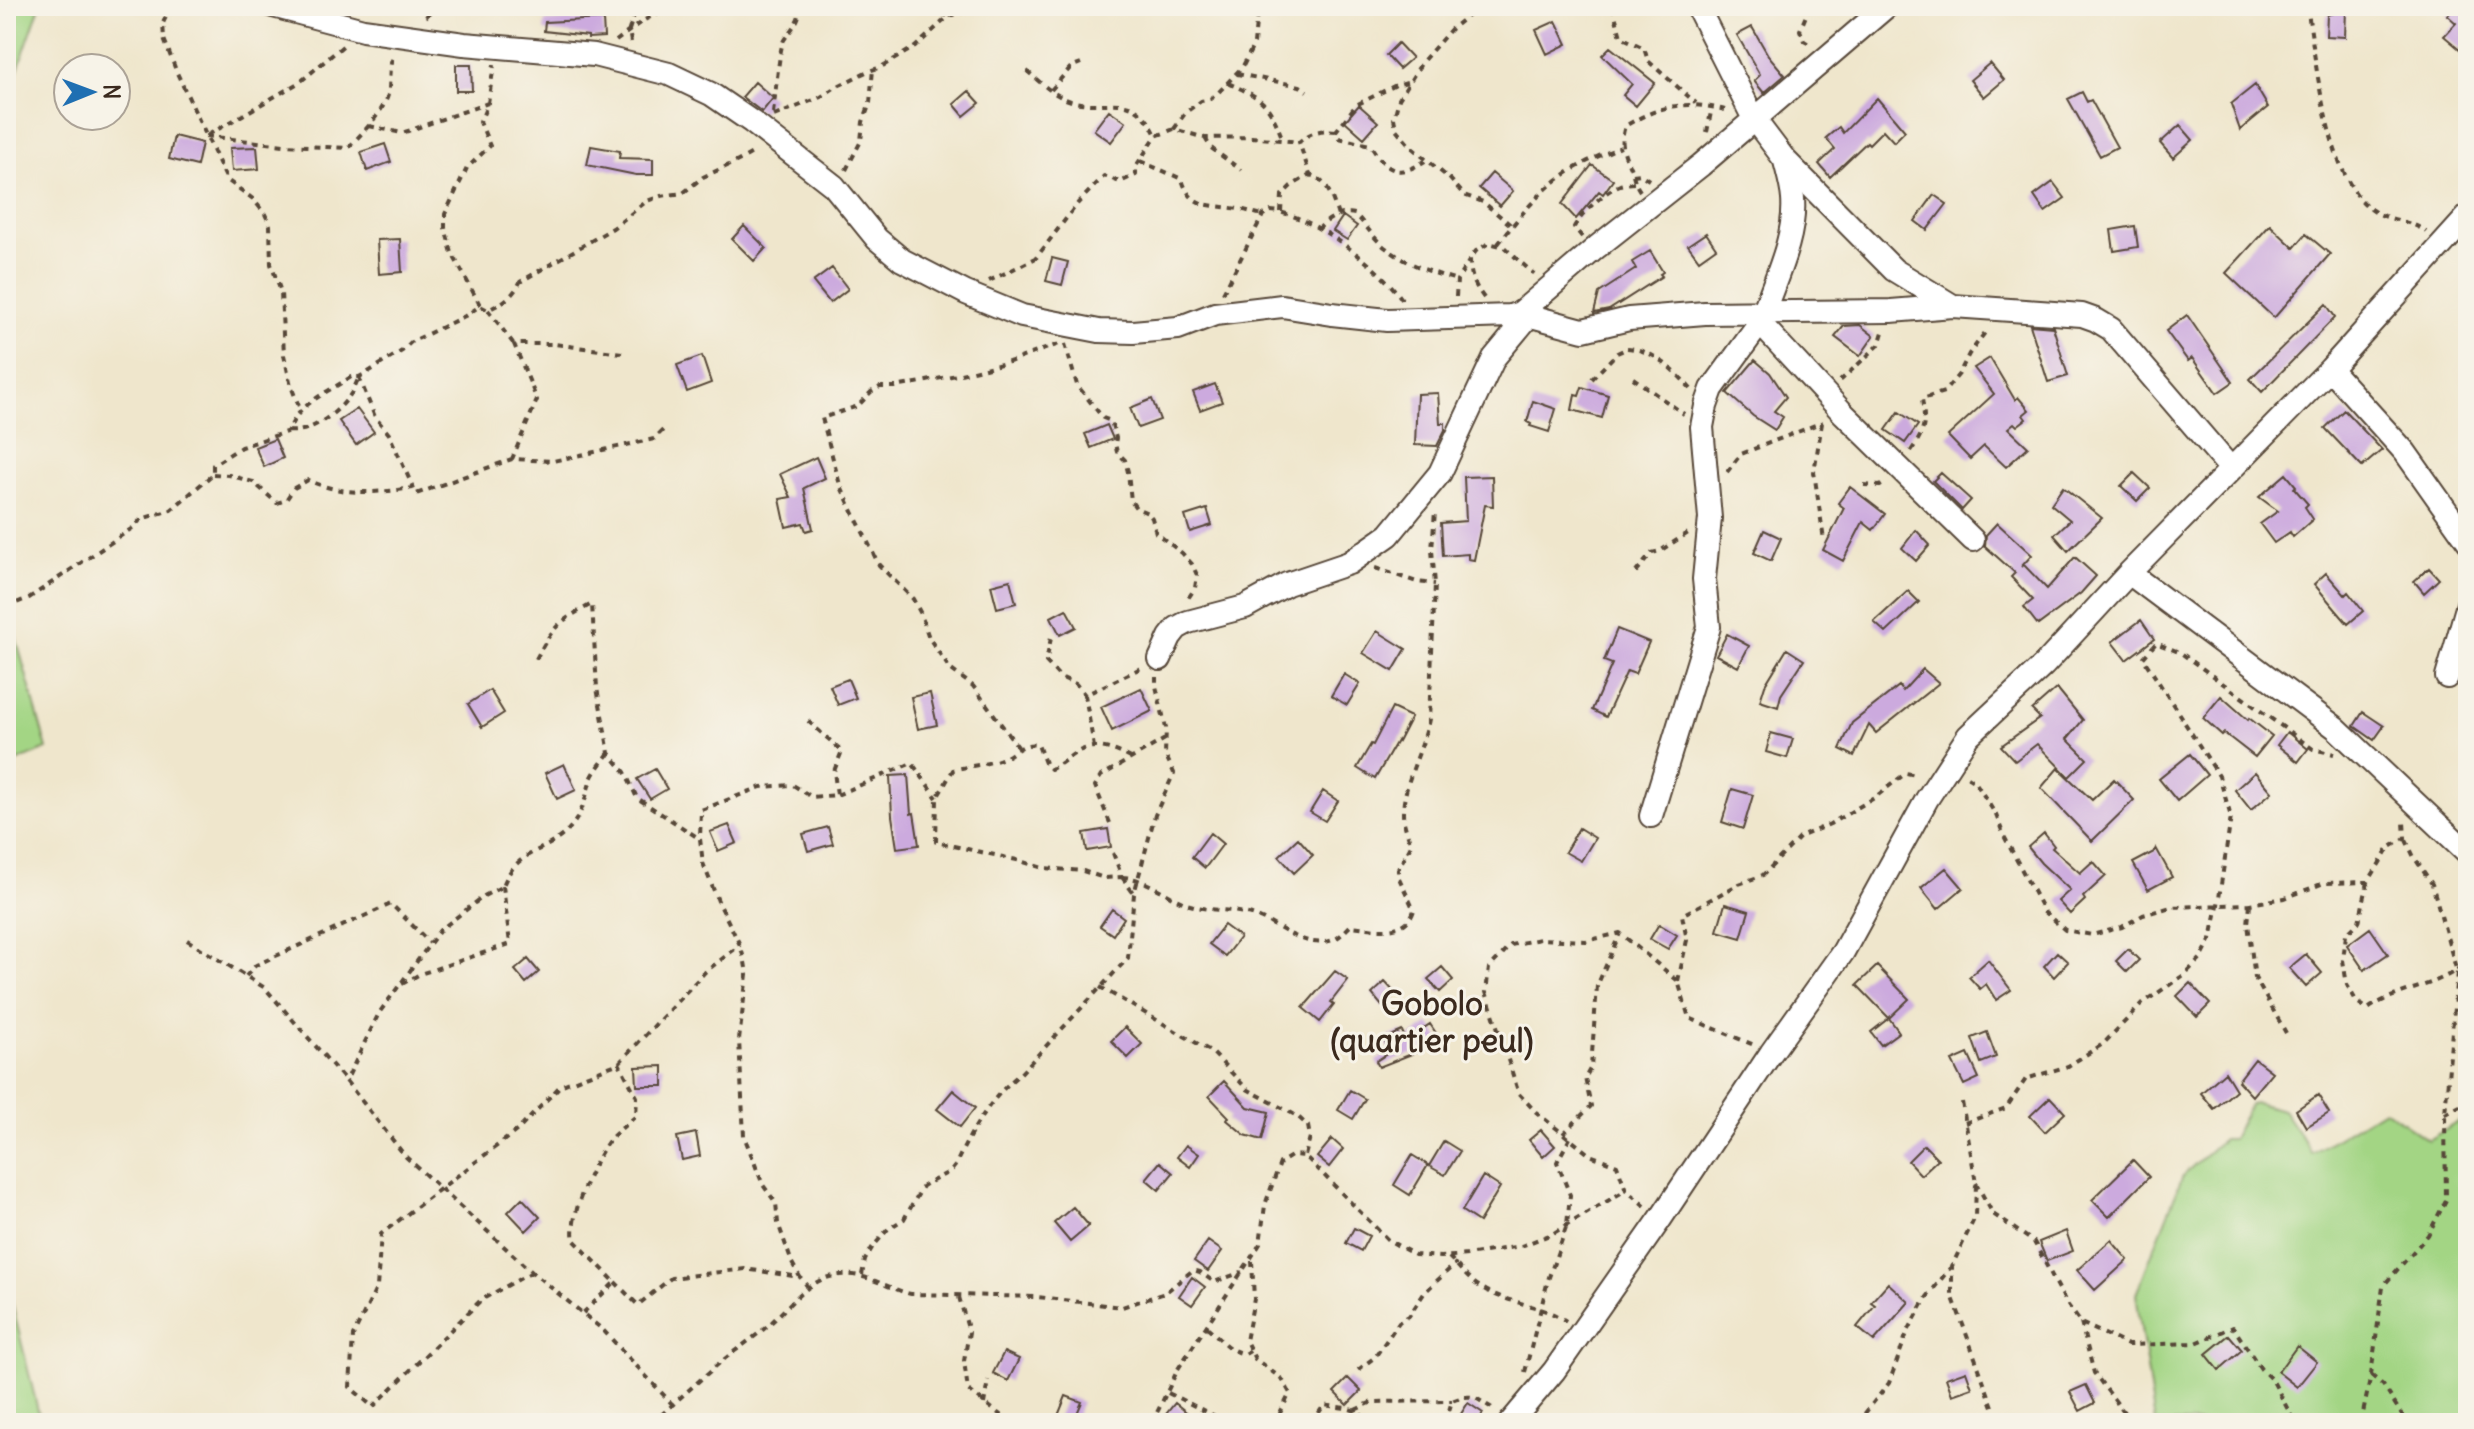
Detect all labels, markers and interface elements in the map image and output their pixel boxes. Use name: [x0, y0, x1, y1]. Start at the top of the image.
north arrow: [52, 52, 132, 132]
text: N: [98, 84, 126, 99]
district label: Gobolo (quartier peul): [1331, 983, 1533, 1061]

